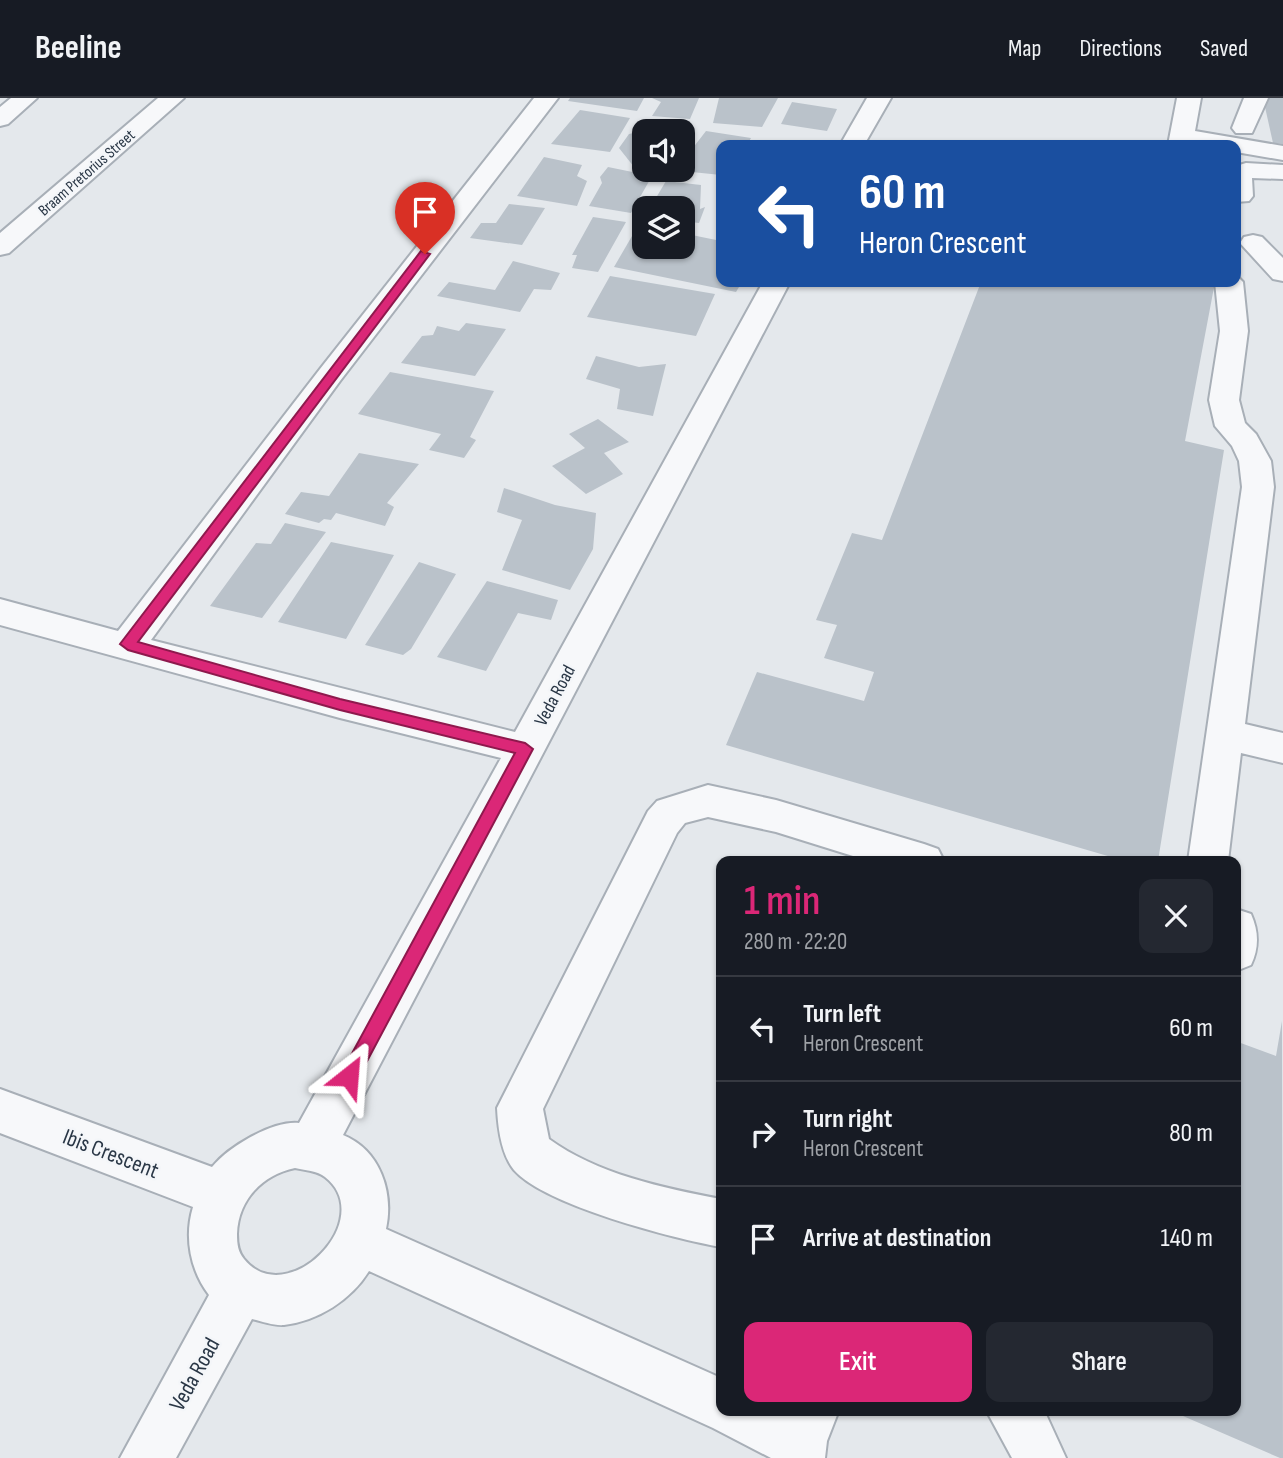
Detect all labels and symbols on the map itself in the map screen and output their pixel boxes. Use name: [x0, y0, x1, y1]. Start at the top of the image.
street label: Braam Pretorius Street: [35, 126, 139, 220]
pin: [395, 182, 455, 254]
street label: Veda Road: [530, 661, 581, 730]
position arrow: [312, 1039, 386, 1113]
street label: Ibis Crescent: [59, 1123, 163, 1185]
street label: Veda Road: [163, 1333, 226, 1416]

